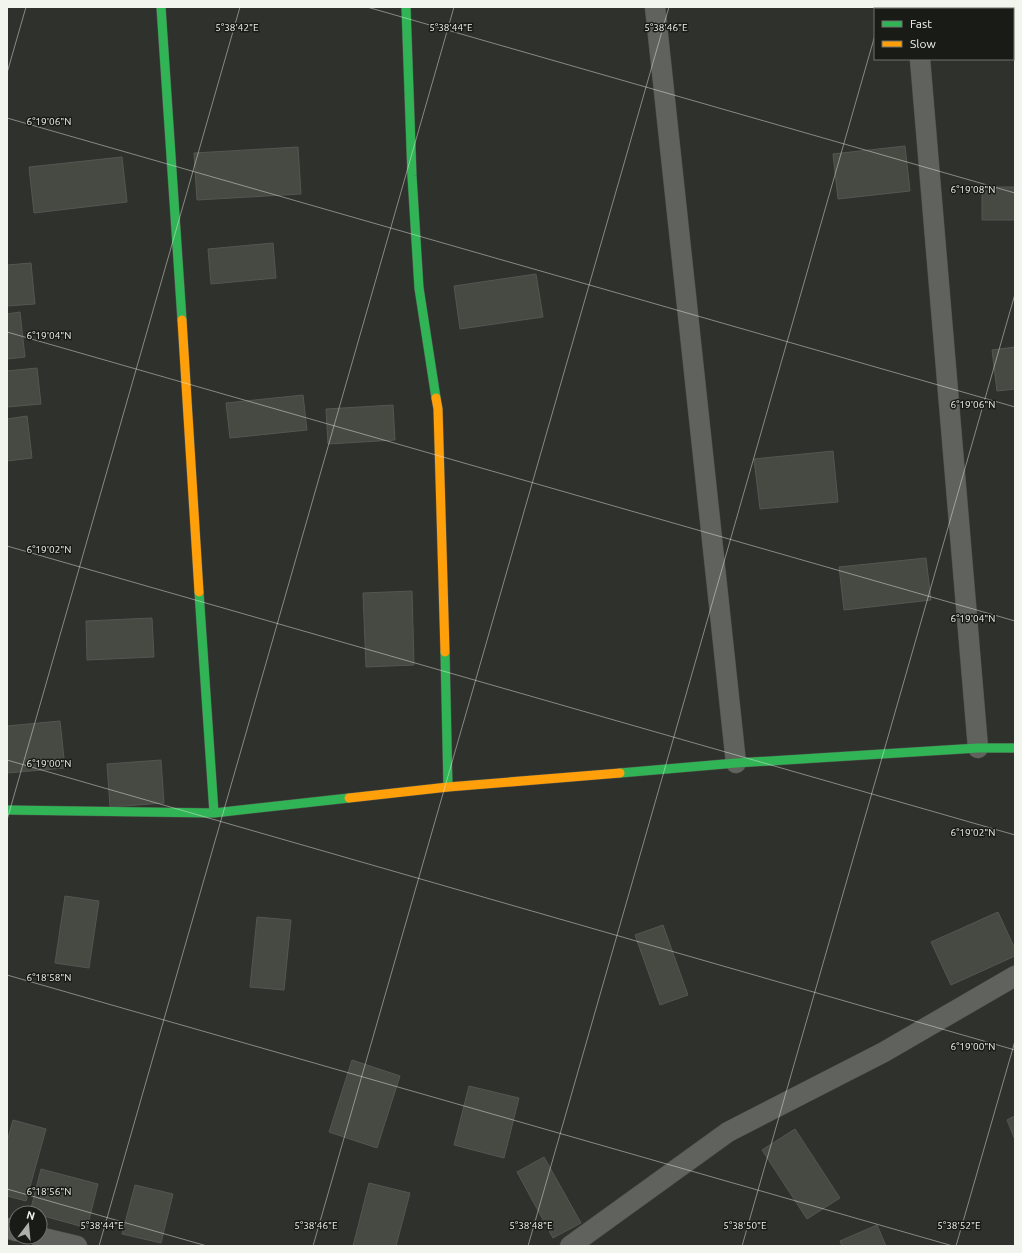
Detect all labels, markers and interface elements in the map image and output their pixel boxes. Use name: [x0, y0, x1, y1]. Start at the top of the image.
legend: [874, 8, 1014, 60]
text: Fast: [910, 17, 932, 30]
text: 5°38'42"E: [215, 22, 259, 33]
text: 5°38'44"E: [429, 22, 473, 33]
text: 5°38'46"E: [644, 22, 688, 33]
text: Slow: [910, 37, 936, 50]
text: 6°19'06"N: [27, 116, 71, 127]
text: 6°19'08"N: [951, 184, 995, 195]
text: 6°19'04"N: [27, 330, 71, 341]
text: 6°19'06"N: [951, 399, 995, 410]
text: 6°19'02"N: [27, 544, 71, 555]
text: 6°19'04"N: [951, 613, 995, 624]
text: 6°19'00"N: [27, 758, 71, 769]
text: 6°19'02"N: [951, 827, 995, 838]
text: 6°18'58"N: [27, 972, 71, 983]
text: 6°19'00"N: [951, 1041, 995, 1052]
text: 6°18'56"N: [27, 1186, 71, 1197]
north arrow: [8, 1205, 48, 1245]
text: N: [25, 1208, 36, 1222]
text: 5°38'44"E: [80, 1220, 124, 1231]
text: 5°38'46"E: [294, 1220, 338, 1231]
text: 5°38'48"E: [509, 1220, 553, 1231]
text: 5°38'50"E: [723, 1220, 767, 1231]
text: 5°38'52"E: [937, 1220, 981, 1231]

